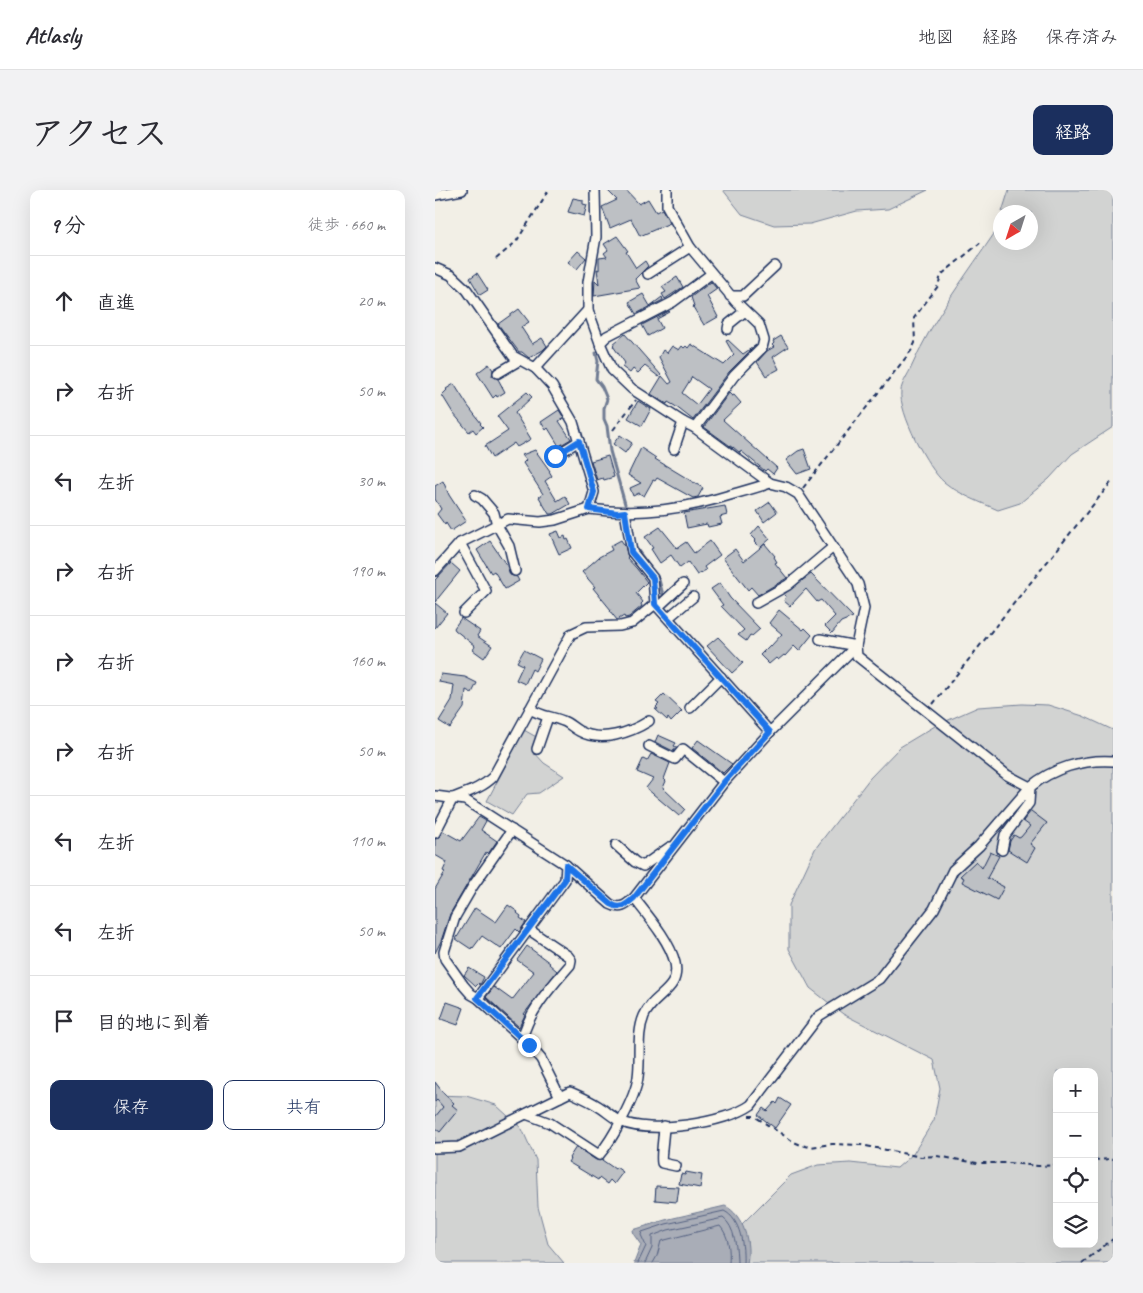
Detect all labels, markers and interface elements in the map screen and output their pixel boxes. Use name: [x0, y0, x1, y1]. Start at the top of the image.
text: Atlasly: [25, 20, 81, 50]
text: 地図: [918, 26, 954, 48]
text: 経路: [982, 26, 1018, 48]
text: 保存済み: [1046, 26, 1118, 48]
button: 経路: [1033, 105, 1113, 155]
text: アクセス: [30, 111, 168, 156]
north arrow: [993, 205, 1038, 250]
text: 9 分: [50, 212, 85, 238]
text: 徒歩 · 660 m: [308, 215, 385, 235]
icon: ahead: [50, 287, 78, 315]
text: 直進: [97, 291, 135, 315]
text: 20 m: [358, 291, 385, 311]
icon: right: [50, 377, 78, 405]
text: 右折: [97, 381, 135, 405]
text: 50 m: [358, 381, 385, 401]
route start: [544, 445, 567, 468]
icon: left: [50, 467, 78, 495]
text: 左折: [97, 471, 135, 495]
text: 30 m: [358, 471, 385, 491]
icon: right: [50, 557, 78, 585]
text: 右折: [97, 561, 135, 585]
text: 190 m: [351, 561, 385, 581]
icon: right: [50, 647, 78, 675]
text: 右折: [97, 651, 135, 675]
text: 160 m: [351, 651, 385, 671]
icon: right: [50, 737, 78, 765]
text: 右折: [97, 741, 135, 765]
text: 50 m: [358, 741, 385, 761]
icon: left: [50, 827, 78, 855]
text: 左折: [97, 831, 135, 855]
text: 110 m: [351, 831, 385, 851]
icon: left: [50, 917, 78, 945]
text: 左折: [97, 921, 135, 945]
text: 50 m: [358, 921, 385, 941]
icon: arrive: [50, 1007, 78, 1035]
text: 目的地に到着: [97, 1011, 211, 1035]
route end: [518, 1034, 541, 1057]
map controls: [1053, 1068, 1098, 1248]
button: +: [1053, 1068, 1098, 1113]
button: 保存: [50, 1080, 213, 1130]
button: 共有: [223, 1080, 385, 1130]
button: −: [1053, 1113, 1098, 1158]
button: locate: [1053, 1158, 1098, 1203]
button: layers: [1053, 1203, 1098, 1248]

